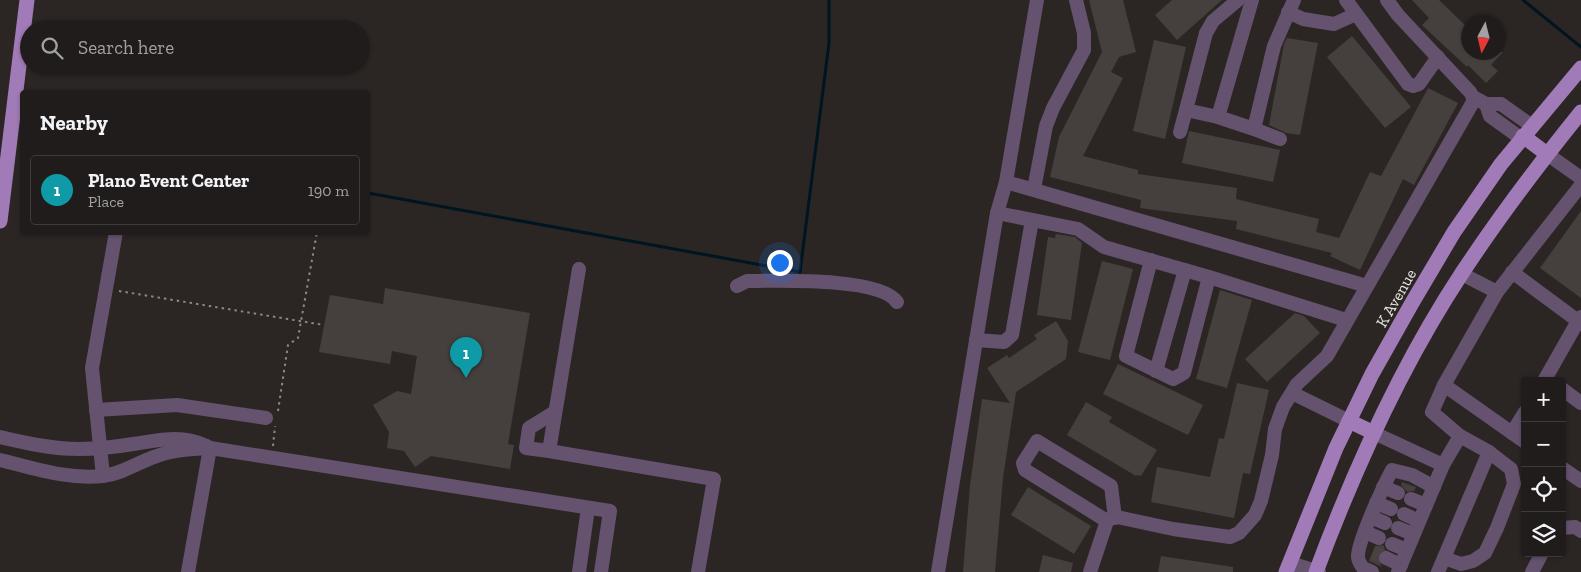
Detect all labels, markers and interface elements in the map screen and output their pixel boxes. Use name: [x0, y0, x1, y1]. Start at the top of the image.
north arrow: [1461, 15, 1506, 60]
search box: [20, 20, 370, 75]
icon: search: [38, 34, 66, 62]
text: Search here: [78, 36, 174, 59]
text: Nearby: [40, 110, 108, 135]
text: Plano Event Center: [88, 169, 249, 192]
text: 1: [54, 181, 60, 200]
text: 190 m: [308, 181, 349, 200]
text: Place: [88, 192, 124, 211]
your location: [767, 250, 793, 276]
street label: K Avenue: [1372, 266, 1420, 330]
pin: 1: [450, 337, 482, 378]
map controls: [1521, 377, 1566, 557]
button: +: [1521, 377, 1566, 422]
button: −: [1521, 422, 1566, 467]
button: locate: [1521, 467, 1566, 512]
button: layers: [1521, 512, 1566, 557]

